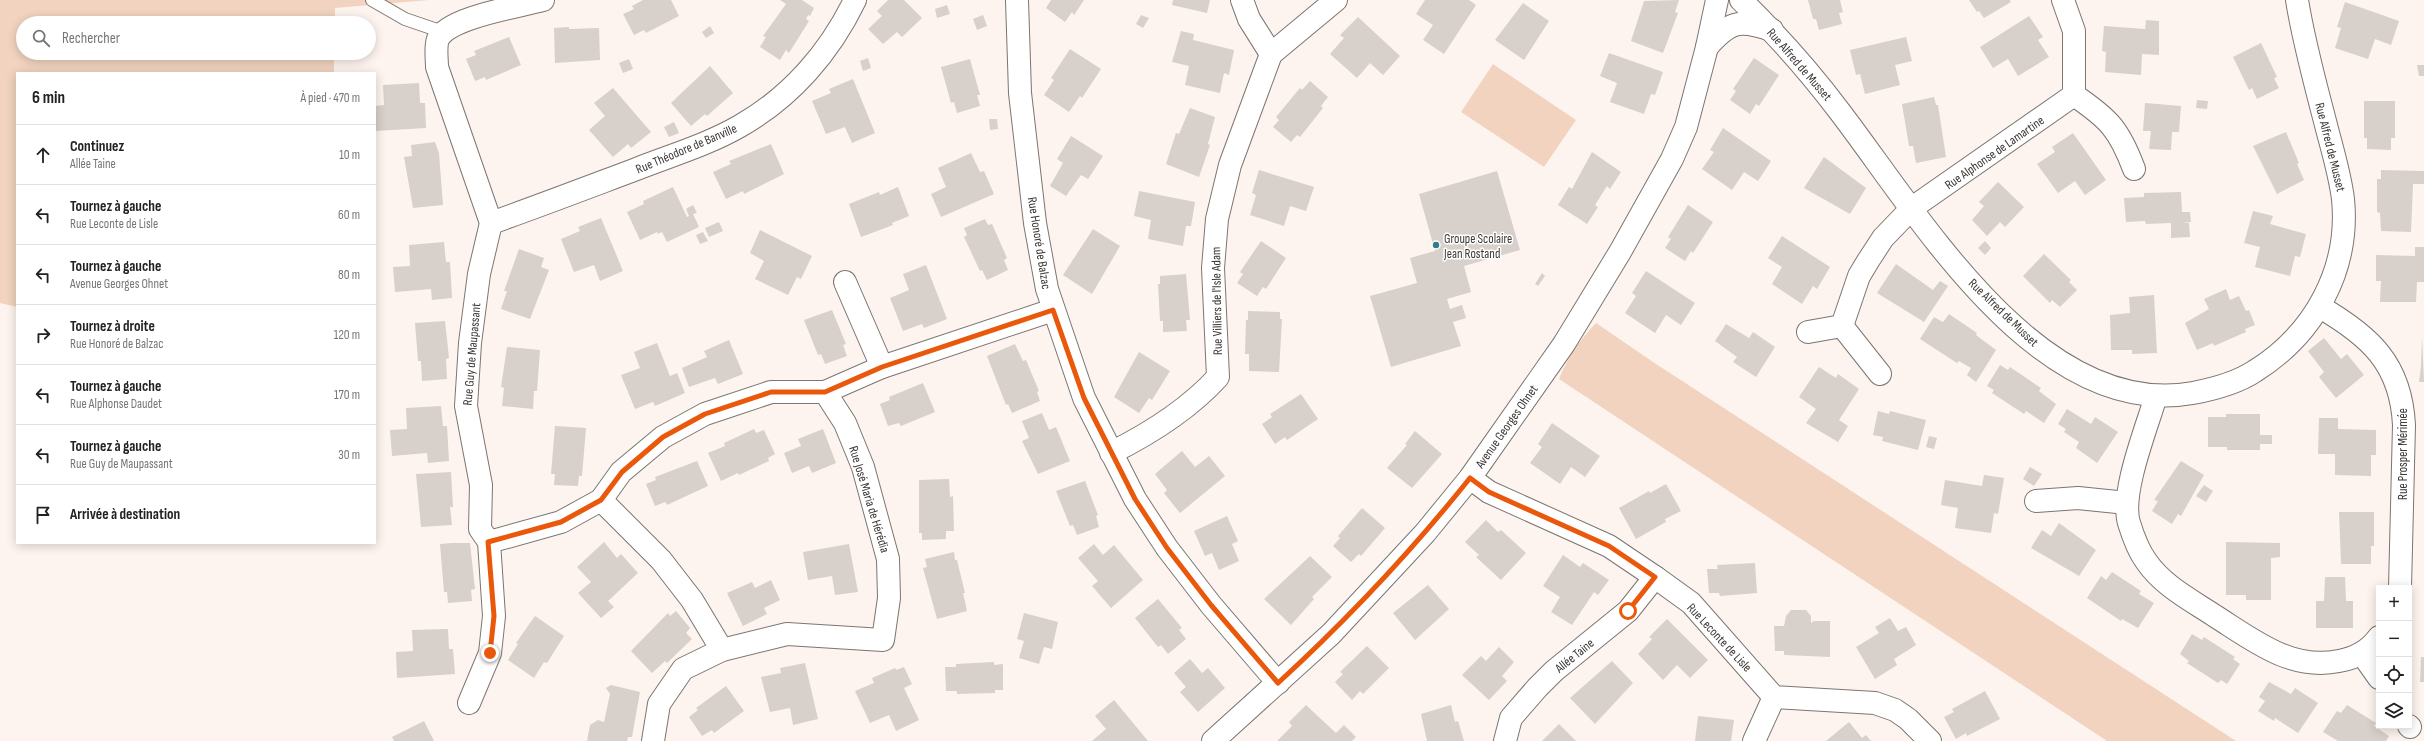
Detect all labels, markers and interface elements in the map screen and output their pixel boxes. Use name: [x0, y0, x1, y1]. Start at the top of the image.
search box: [16, 16, 376, 60]
street label: Rue Alfred de Musset: [1763, 25, 1835, 104]
icon: search: [30, 27, 52, 49]
text: Rechercher: [62, 29, 120, 48]
text: 6 min: [32, 88, 65, 108]
text: À pied · 470 m: [300, 90, 360, 106]
street label: Rue Alfred de Musset: [2311, 101, 2349, 193]
street label: Rue Alphonse de Lamartine: [1942, 113, 2047, 193]
street label: Rue Théodore de Banville: [633, 120, 739, 177]
text: Continuez: [70, 137, 124, 156]
icon: ahead: [32, 144, 54, 166]
text: 10 m: [339, 147, 360, 163]
text: Allée Taine: [70, 156, 116, 172]
street label: Rue Honoré de Balzac: [1024, 196, 1054, 291]
text: Tournez à gauche: [70, 197, 161, 216]
icon: left: [32, 204, 54, 226]
text: 60 m: [338, 207, 360, 223]
text: Rue Leconte de Lisle: [70, 216, 158, 232]
place label: Groupe Scolaire Jean Rostand: [1443, 231, 1512, 262]
marker: Groupe Scolaire Jean Rostand: [1431, 240, 1441, 250]
street label: Rue Villiers de l'Isle Adam: [1208, 247, 1226, 355]
text: Tournez à gauche: [70, 257, 161, 276]
icon: left: [32, 264, 54, 286]
text: 80 m: [338, 267, 360, 283]
street label: Rue Alfred de Musset: [1965, 275, 2042, 350]
text: Avenue Georges Ohnet: [70, 276, 168, 292]
street label: Rue Guy de Maupassant: [460, 302, 484, 406]
text: Tournez à droite: [70, 317, 155, 336]
icon: right: [32, 324, 54, 346]
text: 120 m: [334, 327, 360, 343]
text: Rue Honoré de Balzac: [70, 336, 163, 352]
text: Tournez à gauche: [70, 377, 161, 396]
street label: Avenue Georges Ohnet: [1472, 382, 1542, 472]
icon: left: [32, 384, 54, 406]
text: 170 m: [334, 387, 360, 403]
text: Rue Alphonse Daudet: [70, 396, 162, 412]
street label: Rue Prosper Mérimée: [2395, 408, 2411, 500]
text: Tournez à gauche: [70, 437, 161, 456]
icon: left: [32, 444, 54, 466]
street label: Rue José Maria de Hérédia: [845, 444, 893, 555]
text: 30 m: [338, 447, 360, 463]
text: Rue Guy de Maupassant: [70, 456, 173, 472]
icon: arrive: [32, 504, 54, 526]
text: Arrivée à destination: [70, 505, 180, 524]
map controls: [2376, 585, 2412, 729]
button: +: [2376, 585, 2412, 621]
street label: Rue Leconte de Lisle: [1683, 600, 1755, 675]
route start: [1619, 602, 1637, 620]
button: −: [2376, 621, 2412, 657]
street label: Allée Taine: [1551, 635, 1597, 677]
route end: [481, 644, 499, 662]
button: locate: [2376, 657, 2412, 693]
button: layers: [2376, 693, 2412, 729]

